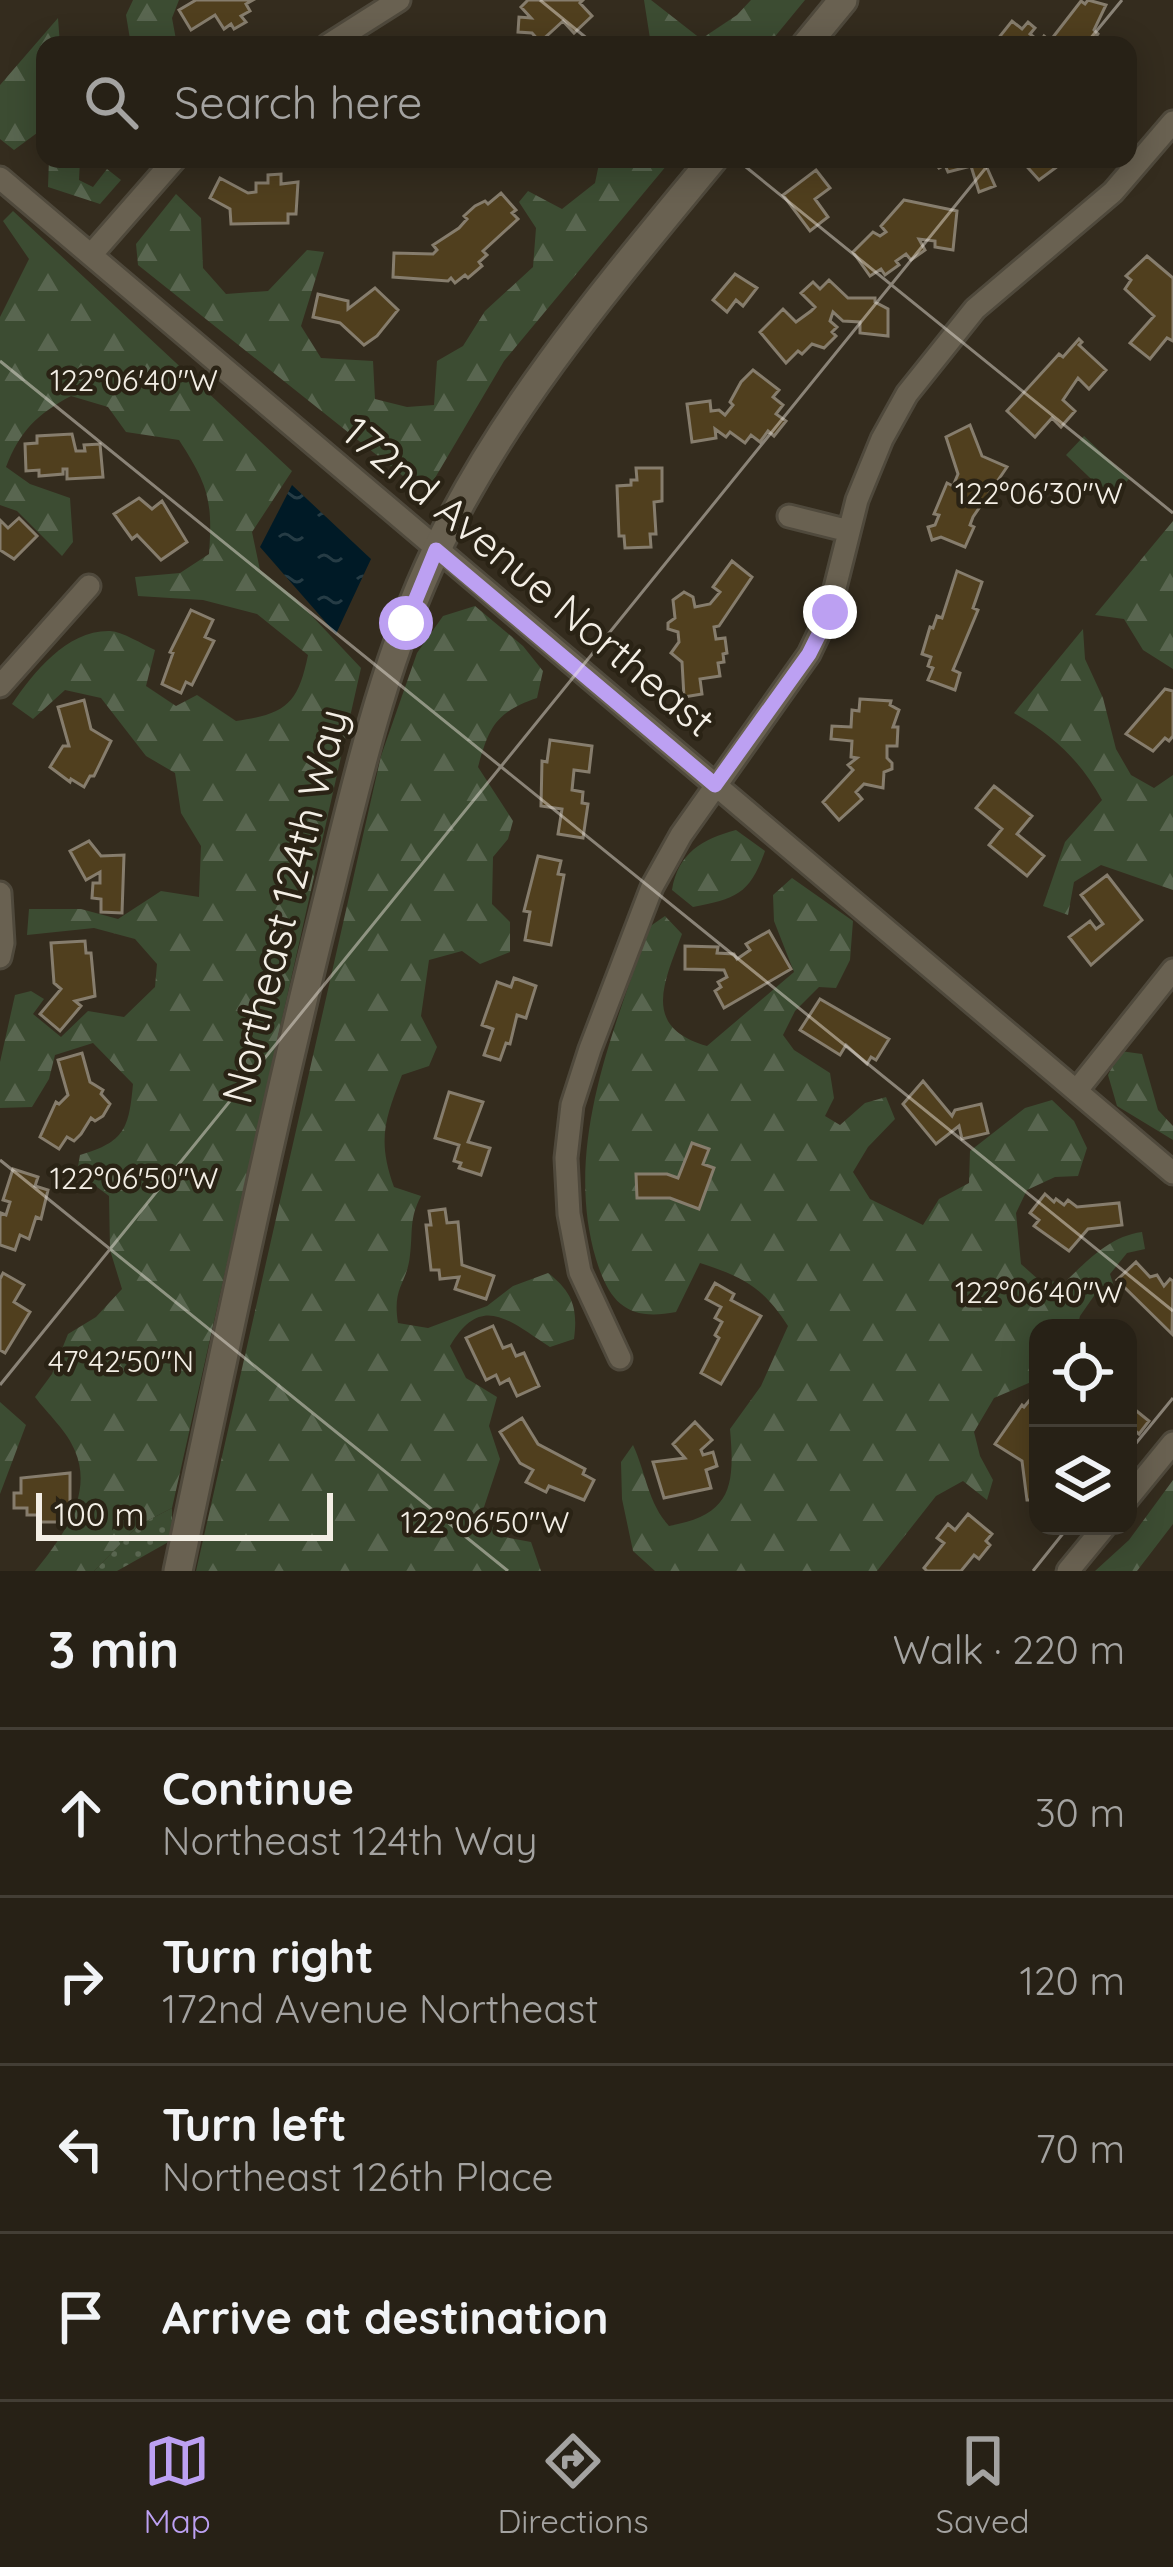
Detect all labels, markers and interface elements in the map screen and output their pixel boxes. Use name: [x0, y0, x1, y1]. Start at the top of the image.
search box: [36, 36, 1137, 168]
icon: search: [78, 69, 144, 135]
text: Search here: [174, 74, 422, 130]
text: 122°06'40"W: [50, 361, 218, 399]
street label: 172nd Avenue Northeast: [332, 405, 726, 747]
text: 122°06'30"W: [955, 474, 1123, 512]
route end: [803, 585, 857, 639]
route start: [379, 596, 433, 650]
street label: Northeast 124th Way: [209, 703, 359, 1109]
text: 122°06'50"W: [50, 1159, 218, 1197]
text: 122°06'40"W: [955, 1273, 1123, 1311]
map controls: [1029, 1319, 1137, 1535]
button: locate: [1029, 1319, 1137, 1427]
text: 47°42'50"N: [48, 1342, 194, 1380]
button: layers: [1029, 1427, 1137, 1535]
scale bar: [36, 1487, 333, 1540]
text: 100 m: [54, 1493, 145, 1534]
text: 122°06'50"W: [401, 1503, 569, 1541]
text: 3 min: [48, 1617, 179, 1681]
text: Walk · 220 m: [893, 1625, 1125, 1674]
text: Continue: [162, 1760, 354, 1816]
icon: ahead: [48, 1780, 114, 1846]
text: 30 m: [1035, 1788, 1125, 1837]
text: Northeast 124th Way: [162, 1816, 537, 1865]
text: Turn right: [162, 1928, 374, 1984]
icon: right: [48, 1948, 114, 2014]
text: 120 m: [1020, 1956, 1125, 2005]
text: 172nd Avenue Northeast: [162, 1984, 599, 2033]
text: Turn left: [162, 2096, 347, 2152]
icon: left: [48, 2116, 114, 2182]
text: 70 m: [1036, 2124, 1125, 2173]
text: Northeast 126th Place: [162, 2152, 553, 2201]
icon: arrive: [48, 2284, 114, 2350]
text: Arrive at destination: [162, 2289, 608, 2345]
tab: Map: [143, 2428, 211, 2541]
tab: Directions: [497, 2428, 649, 2541]
tab: Saved: [936, 2428, 1030, 2541]

